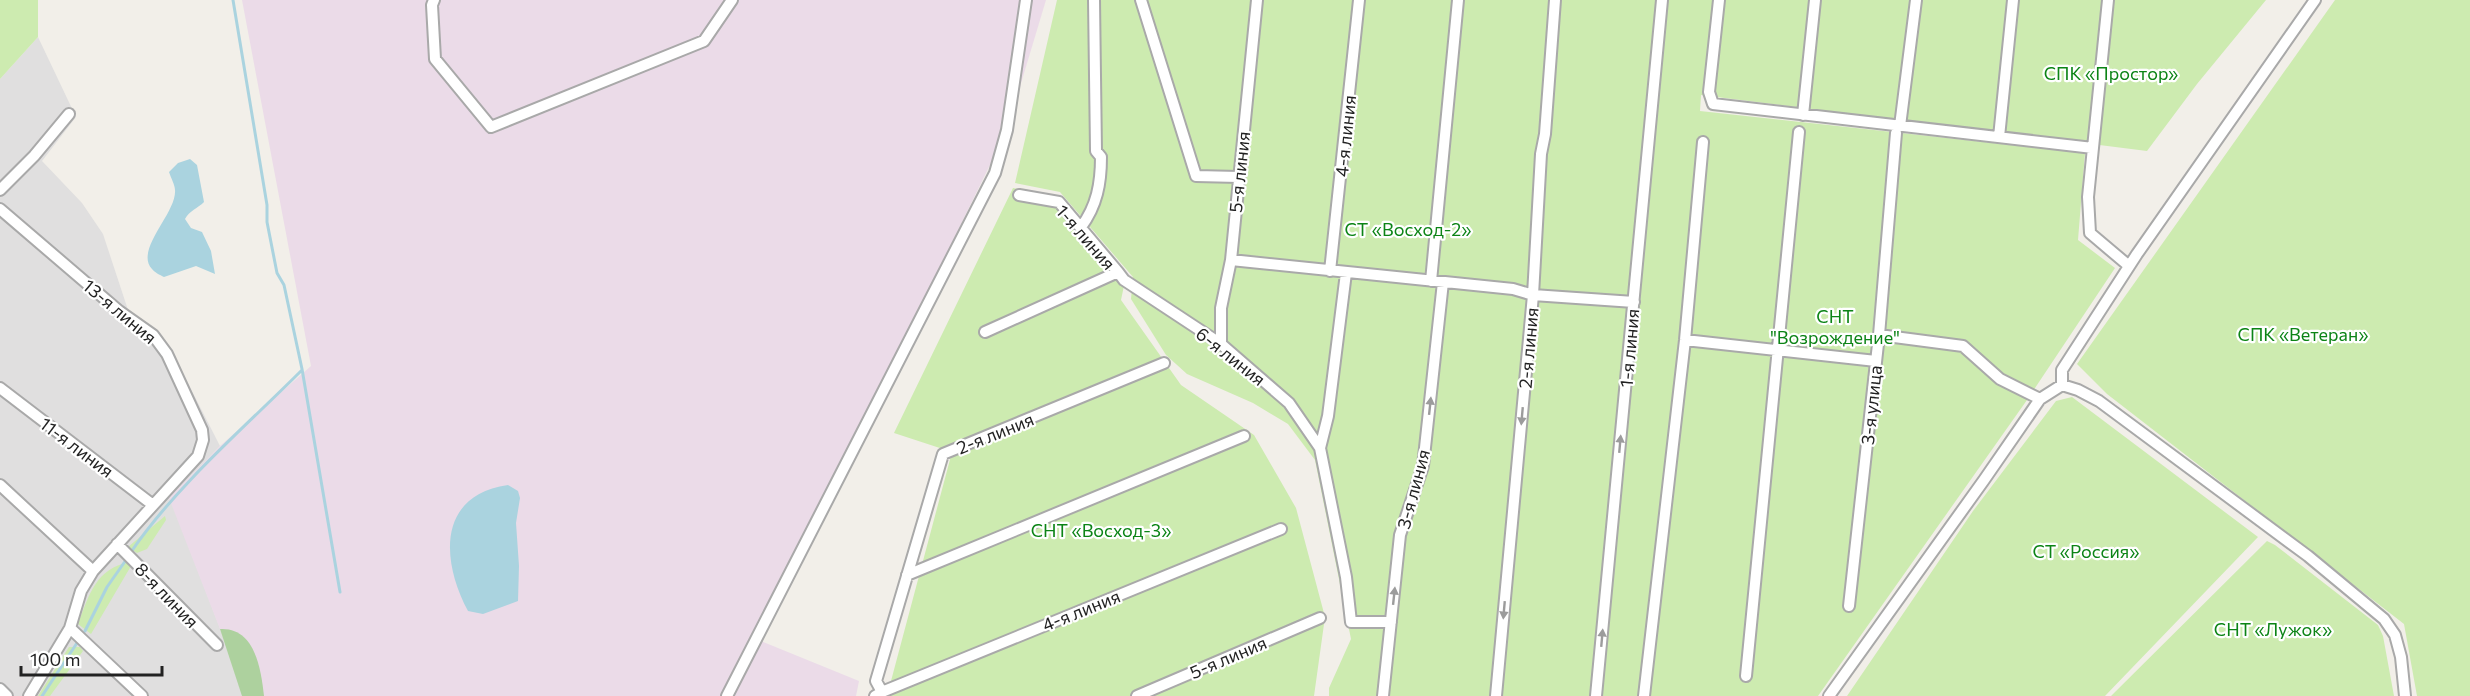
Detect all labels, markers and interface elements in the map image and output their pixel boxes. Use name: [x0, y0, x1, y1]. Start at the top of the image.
park label: СПК «Простор»: [2044, 62, 2178, 84]
street label: 4-я линия: [1330, 94, 1360, 178]
street label: 5-я линия: [1224, 130, 1254, 214]
street label: 1-я линия: [1052, 200, 1120, 274]
park label: СТ «Восход-2»: [1345, 218, 1471, 240]
street label: 13-я линия: [79, 274, 161, 348]
park label: СНТ "Возрождение": [1770, 305, 1900, 348]
street label: 2-я линия: [1514, 307, 1542, 389]
street label: 1-я линия: [1615, 308, 1643, 388]
street label: 6-я линия: [1192, 322, 1270, 390]
park label: СПК «Ветеран»: [2238, 323, 2368, 345]
street label: 3-я улица: [1856, 364, 1886, 446]
one-way arrow: [1425, 396, 1435, 415]
one-way arrow: [1517, 407, 1527, 426]
street label: 2-я линия: [953, 408, 1037, 458]
street label: 11-я линия: [36, 412, 118, 482]
one-way arrow: [1615, 434, 1625, 453]
street label: 3-я линия: [1392, 447, 1434, 531]
park label: СНТ «Восход-3»: [1031, 519, 1171, 541]
park label: СТ «Россия»: [2032, 540, 2140, 562]
street label: 8-я линия: [131, 558, 203, 632]
street label: 4-я линия: [1039, 584, 1123, 636]
one-way arrow: [1389, 587, 1399, 606]
one-way arrow: [1499, 601, 1509, 620]
park label: СНТ «Лужок»: [2214, 618, 2332, 640]
one-way arrow: [1597, 628, 1607, 647]
street label: 5-я линия: [1186, 631, 1270, 683]
scale bar: [21, 639, 162, 677]
text: 100 m: [30, 648, 80, 670]

